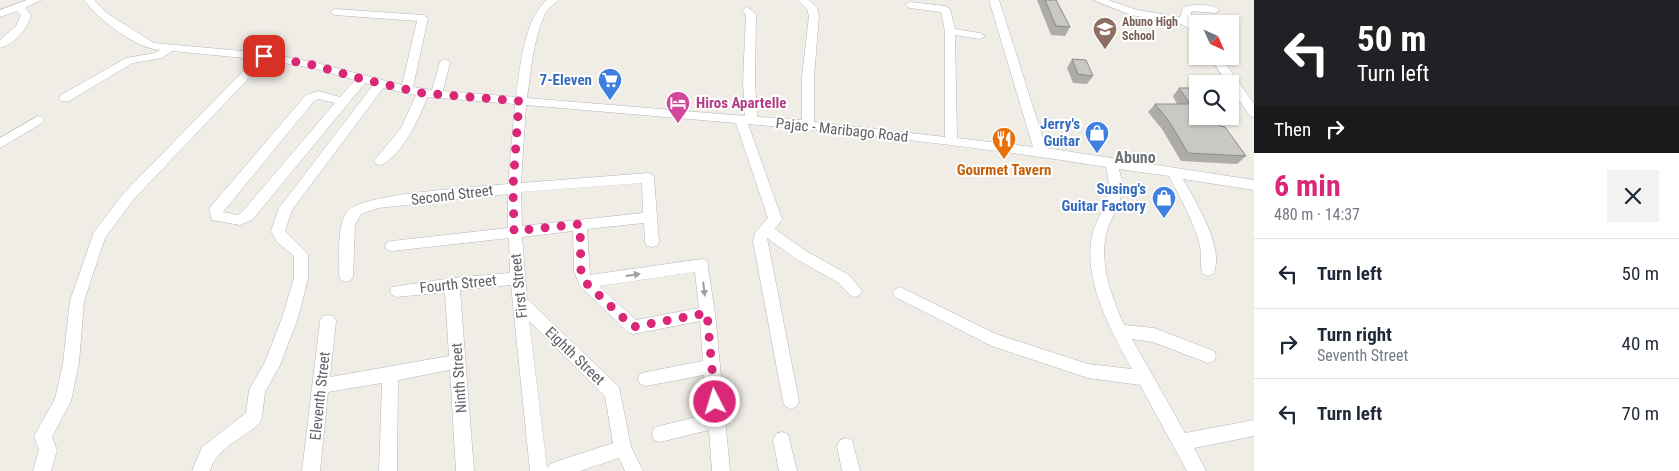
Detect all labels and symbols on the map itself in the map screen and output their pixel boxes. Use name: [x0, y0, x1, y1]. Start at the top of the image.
place label: Abuno High School: [1122, 15, 1178, 43]
north arrow: [1189, 15, 1239, 65]
school or university icon: Abuno High School: [1092, 16, 1118, 50]
pin: [243, 35, 285, 77]
supermarket icon: 7-Eleven: [597, 67, 623, 101]
place label: 7-Eleven: [540, 71, 592, 89]
hotel icon: Hiros Apartelle: [665, 90, 691, 124]
place label: Hiros Apartelle: [696, 94, 786, 112]
street label: Pajac - Maribago Road: [775, 114, 909, 146]
place label: Jerry's Guitar: [1040, 115, 1080, 150]
shop icon: Jerry's Guitar: [1084, 120, 1110, 154]
restaurant icon: Gourmet Tavern: [991, 126, 1017, 160]
district label: Abuno: [1114, 148, 1156, 167]
place label: Gourmet Tavern: [957, 161, 1051, 179]
place label: Susing's Guitar Factory: [1061, 180, 1146, 215]
street label: Second Street: [410, 181, 494, 209]
shop icon: Susing's Guitar Factory: [1151, 185, 1177, 219]
street label: First Street: [507, 253, 531, 319]
street label: Fourth Street: [419, 271, 497, 297]
one-way arrow: [626, 271, 642, 279]
one-way arrow: [701, 281, 709, 297]
street label: Eighth Street: [541, 323, 609, 389]
street label: Ninth Street: [448, 342, 470, 414]
street label: Eleventh Street: [306, 351, 334, 441]
position arrow: [688, 375, 740, 427]

